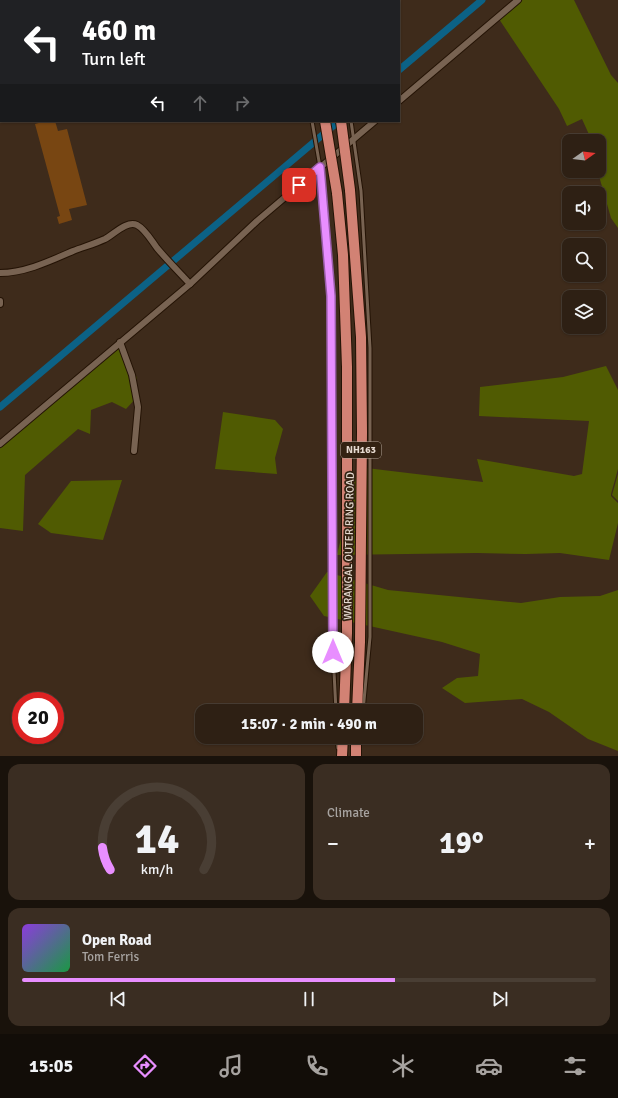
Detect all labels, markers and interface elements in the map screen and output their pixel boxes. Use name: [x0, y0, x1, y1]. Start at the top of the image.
text: 460 m: [82, 14, 156, 48]
icon: left: [16, 16, 68, 68]
text: Turn left: [82, 48, 145, 70]
icon: left: [147, 92, 169, 114]
icon: ahead: [189, 92, 211, 114]
icon: right: [231, 92, 253, 114]
north arrow: [562, 134, 606, 178]
map controls: [562, 134, 606, 334]
pin: [282, 168, 316, 202]
icon: arrive: [288, 174, 310, 196]
button: sound: [562, 186, 606, 230]
button: search: [562, 238, 606, 282]
button: layers: [562, 290, 606, 334]
road number: NH163: [341, 442, 381, 458]
street label: WARANGAL OUTER RING ROAD: [341, 472, 357, 620]
position arrow: [312, 631, 354, 673]
speed limit sign: 20: [12, 692, 64, 744]
text: 15:07 · 2 min · 490 m: [241, 715, 377, 733]
text: Climate: [327, 805, 370, 821]
text: 14: [134, 814, 179, 865]
text: 19°: [439, 825, 484, 862]
text: −: [327, 830, 339, 857]
text: +: [584, 830, 596, 857]
text: km/h: [140, 861, 173, 878]
text: Open Road: [82, 931, 152, 949]
text: Tom Ferris: [82, 949, 139, 965]
icon: previous: [107, 988, 129, 1010]
icon: pause: [298, 988, 320, 1010]
icon: next: [489, 988, 511, 1010]
icon: directions: [131, 1052, 159, 1080]
icon: music: [217, 1052, 245, 1080]
icon: phone: [303, 1052, 331, 1080]
icon: climate: [389, 1052, 417, 1080]
icon: car: [475, 1052, 503, 1080]
icon: filters: [561, 1052, 589, 1080]
text: 15:05: [29, 1055, 73, 1077]

